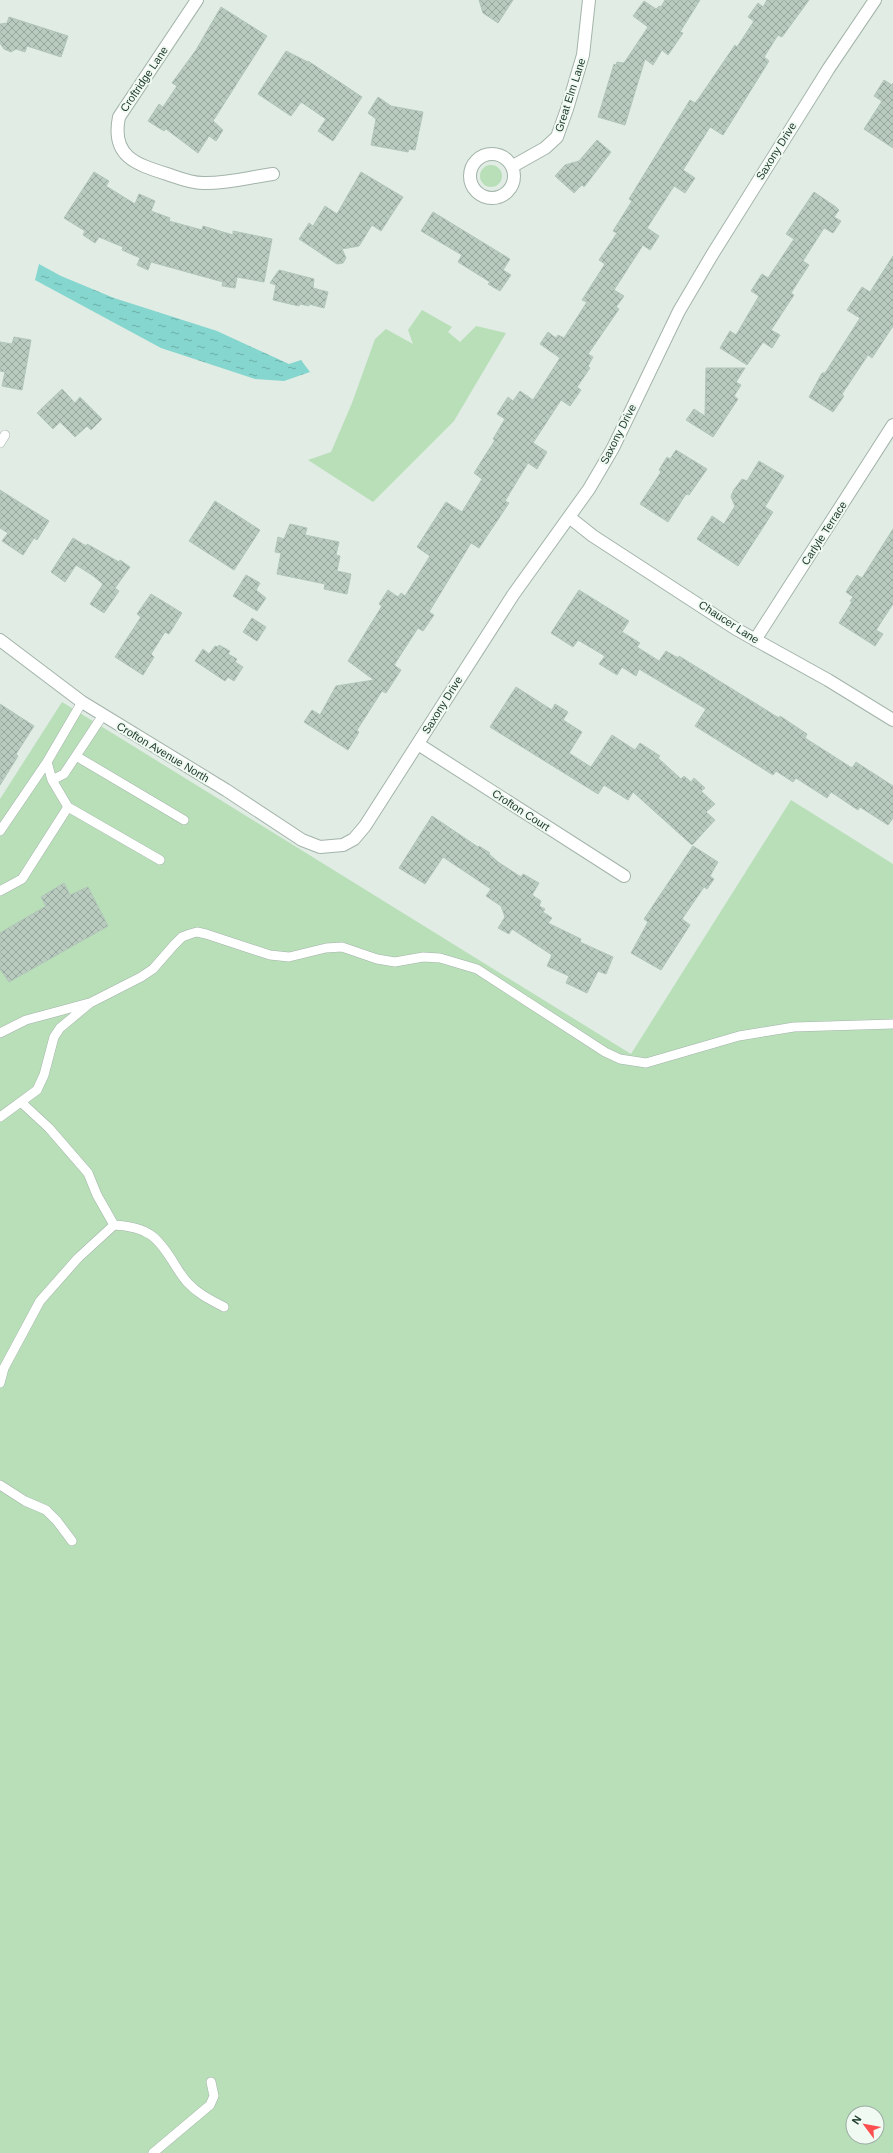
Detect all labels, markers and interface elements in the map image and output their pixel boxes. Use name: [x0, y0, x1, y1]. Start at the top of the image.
street label: Croftridge Lane: [118, 44, 170, 114]
street label: Great Elm Lane: [552, 57, 588, 133]
street label: Saxony Drive: [754, 120, 798, 182]
street label: Saxony Drive: [598, 402, 638, 466]
street label: Carlyle Terrace: [799, 499, 849, 567]
street label: Chaucer Lane: [697, 598, 761, 646]
street label: Saxony Drive: [420, 674, 464, 736]
street label: Crofton Avenue North: [115, 720, 211, 784]
street label: Crofton Court: [490, 787, 552, 833]
north arrow: [845, 2105, 885, 2145]
text: N: [849, 2113, 864, 2126]

